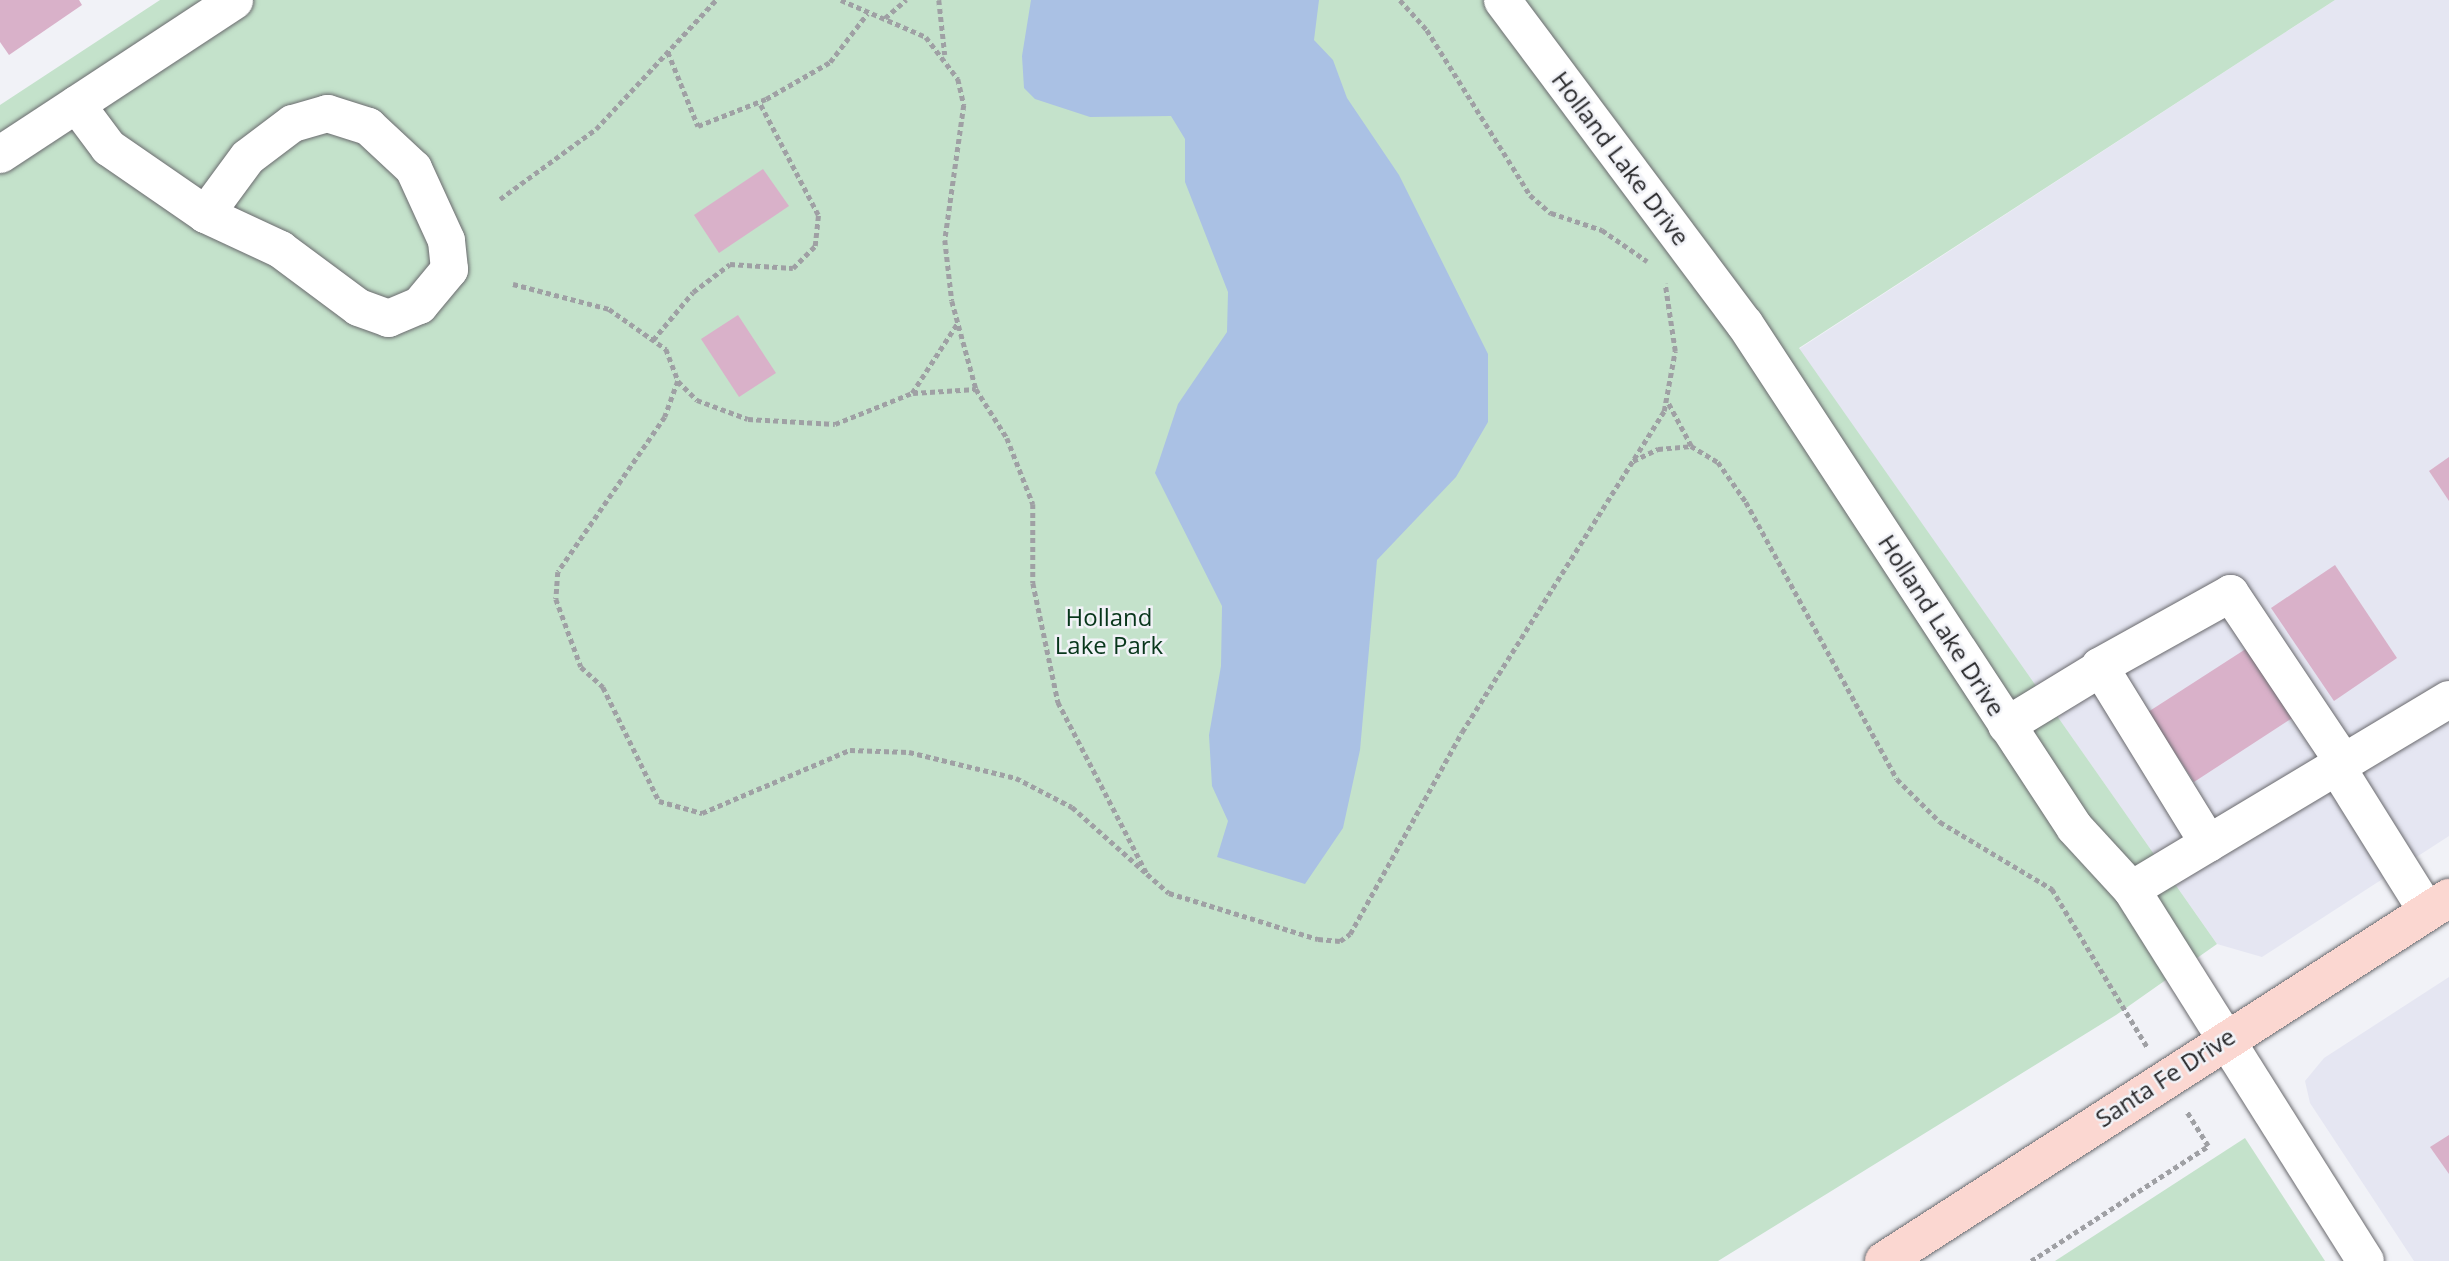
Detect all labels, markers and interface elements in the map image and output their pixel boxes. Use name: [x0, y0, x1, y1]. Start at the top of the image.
street label: Holland Lake Drive: [1546, 65, 1696, 251]
street label: Holland Lake Drive: [1873, 529, 2011, 721]
park label: Holland Lake Park: [1055, 603, 1163, 659]
street label: Santa Fe Drive: [2090, 1021, 2240, 1133]

